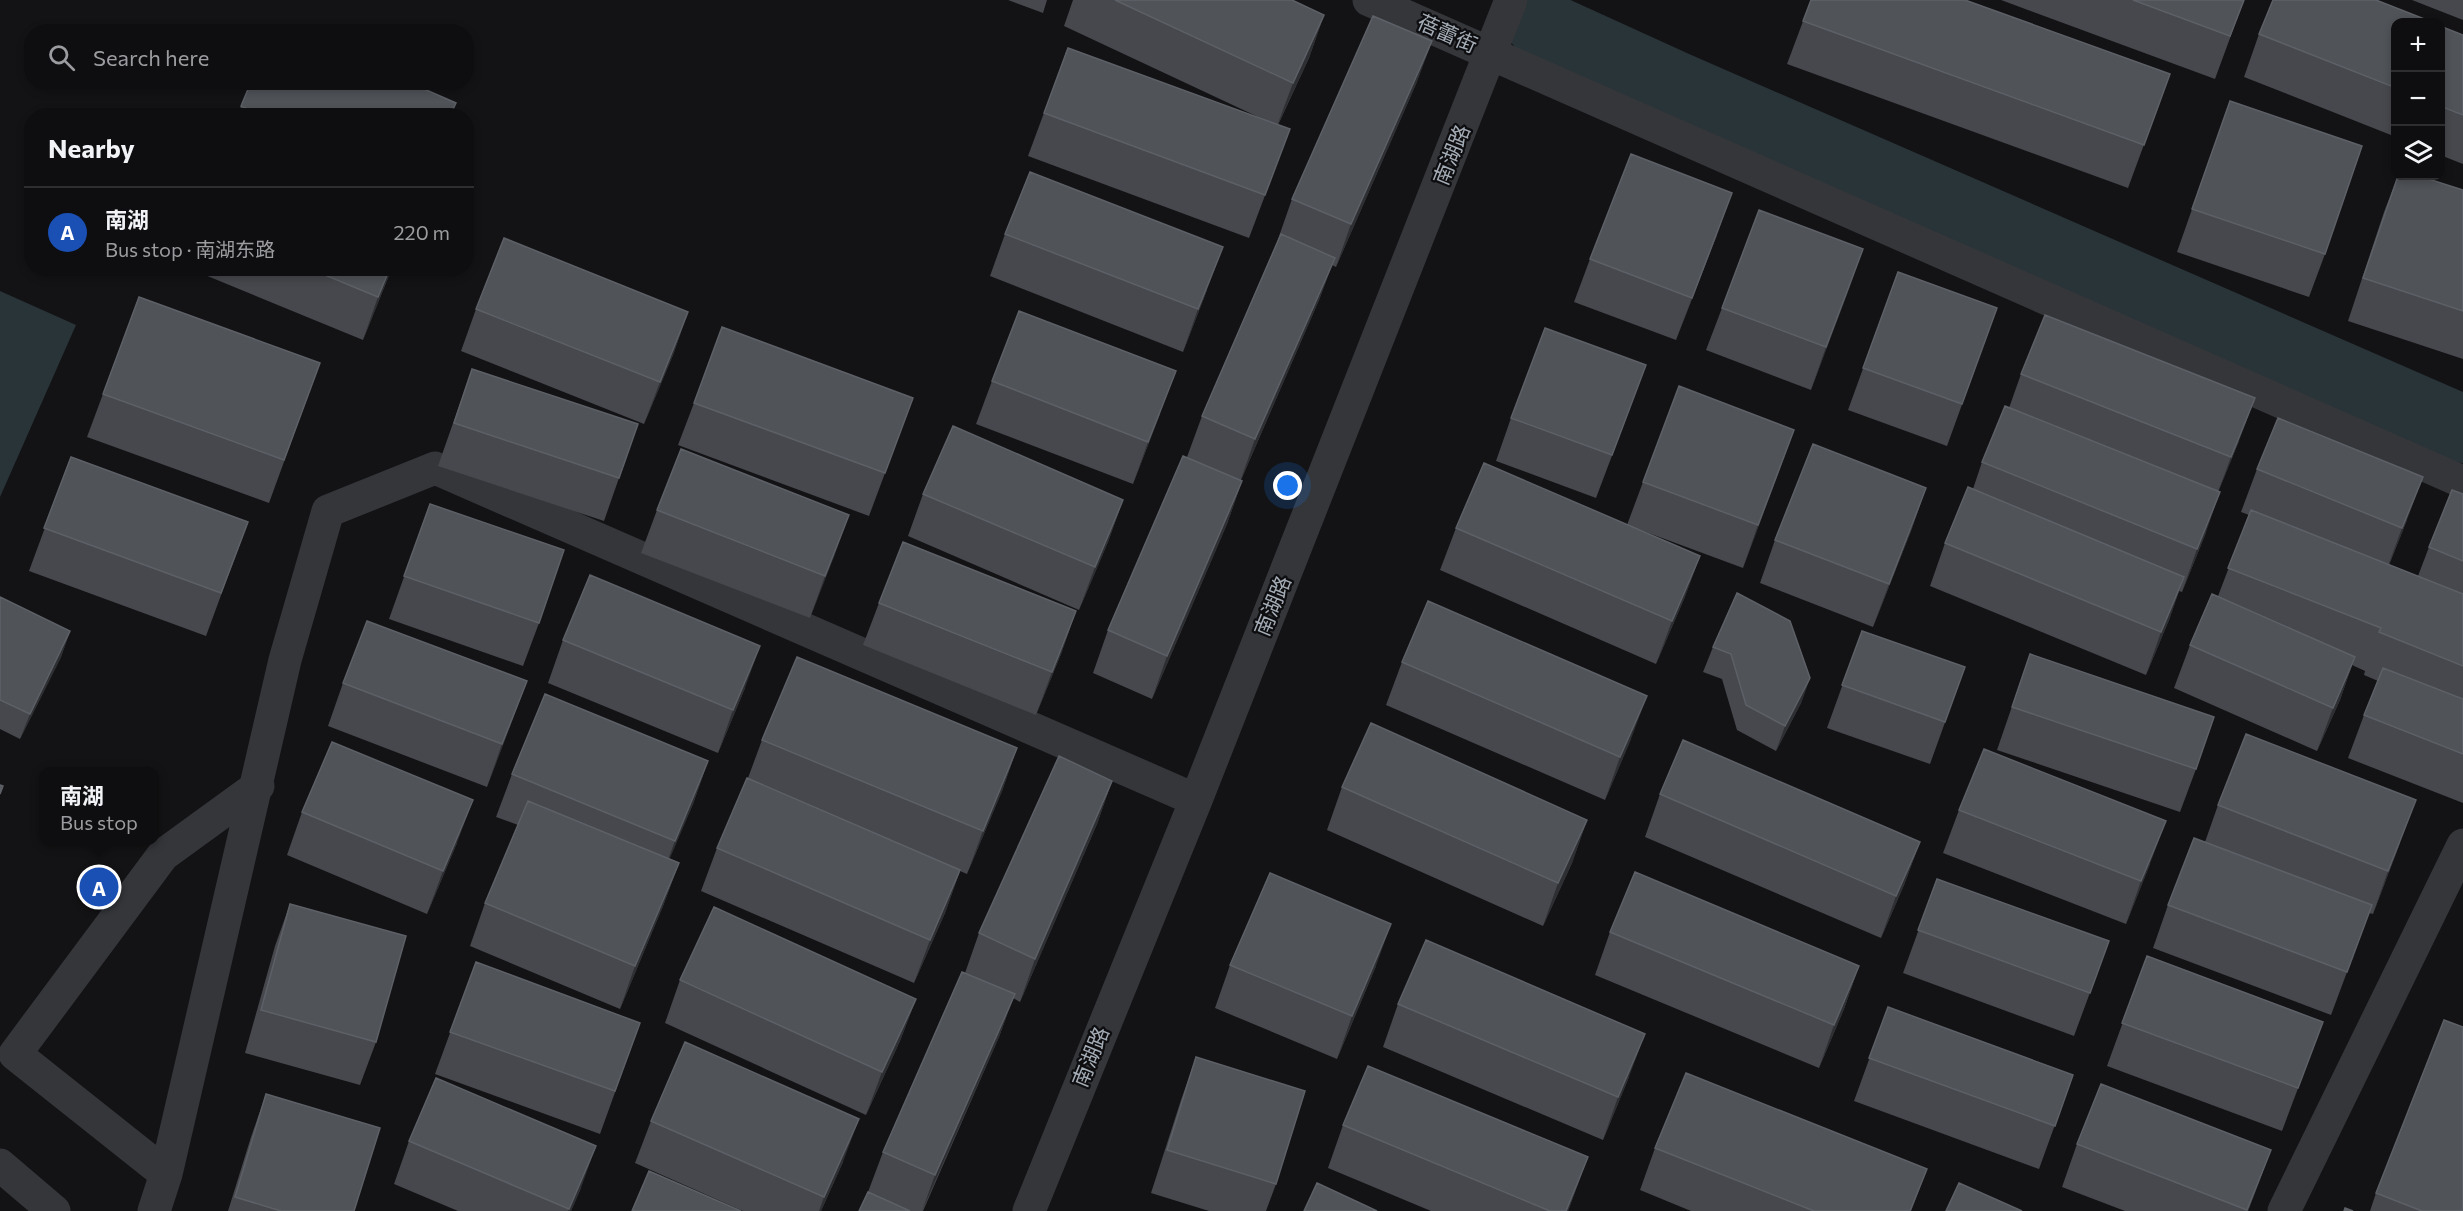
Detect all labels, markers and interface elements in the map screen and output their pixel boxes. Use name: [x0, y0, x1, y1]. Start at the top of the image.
street label: 蓓蕾街: [1414, 8, 1481, 57]
map controls: [2391, 18, 2445, 180]
button: +: [2391, 18, 2445, 72]
search box: [24, 24, 474, 90]
icon: search: [45, 41, 78, 74]
text: Search here: [93, 44, 209, 71]
button: −: [2391, 72, 2445, 126]
street label: 南湖路: [1427, 121, 1474, 188]
button: layers: [2391, 126, 2445, 180]
text: Nearby: [48, 132, 135, 163]
text: 南湖: [105, 206, 149, 233]
text: A: [60, 220, 75, 244]
text: 220 m: [394, 220, 450, 244]
text: Bus stop · 南湖东路: [105, 237, 275, 261]
your location: [1273, 471, 1302, 500]
street label: 南湖路: [1248, 572, 1295, 639]
popup: [39, 767, 159, 845]
text: 南湖: [60, 782, 104, 809]
text: Bus stop: [60, 810, 138, 834]
pin: A: [80, 864, 118, 910]
street label: 南湖路: [1066, 1023, 1113, 1090]

